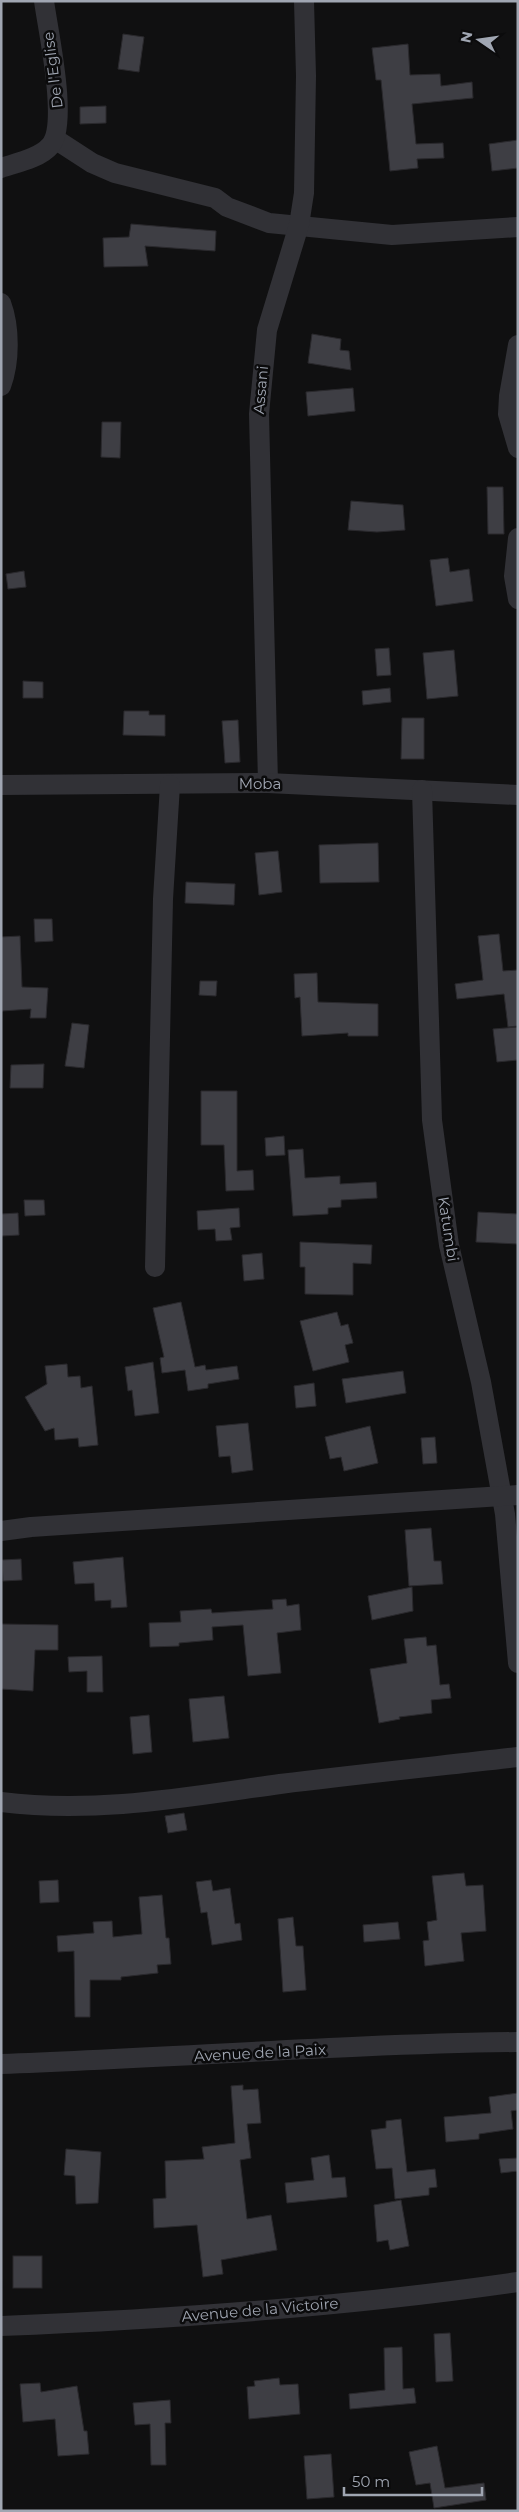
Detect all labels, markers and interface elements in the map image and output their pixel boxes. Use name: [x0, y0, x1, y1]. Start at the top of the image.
north arrow: [454, 15, 504, 65]
text: N: [456, 30, 476, 45]
street label: De l'Eglise: [38, 31, 67, 109]
street label: Assani: [249, 365, 272, 415]
street label: Moba: [239, 774, 281, 793]
street label: Katumbi: [434, 1195, 463, 1263]
street label: Avenue de la Paix: [194, 2040, 326, 2065]
street label: Avenue de la Victoire: [181, 2293, 339, 2326]
scale bar: [344, 2464, 482, 2496]
text: 50 m: [352, 2472, 390, 2491]

